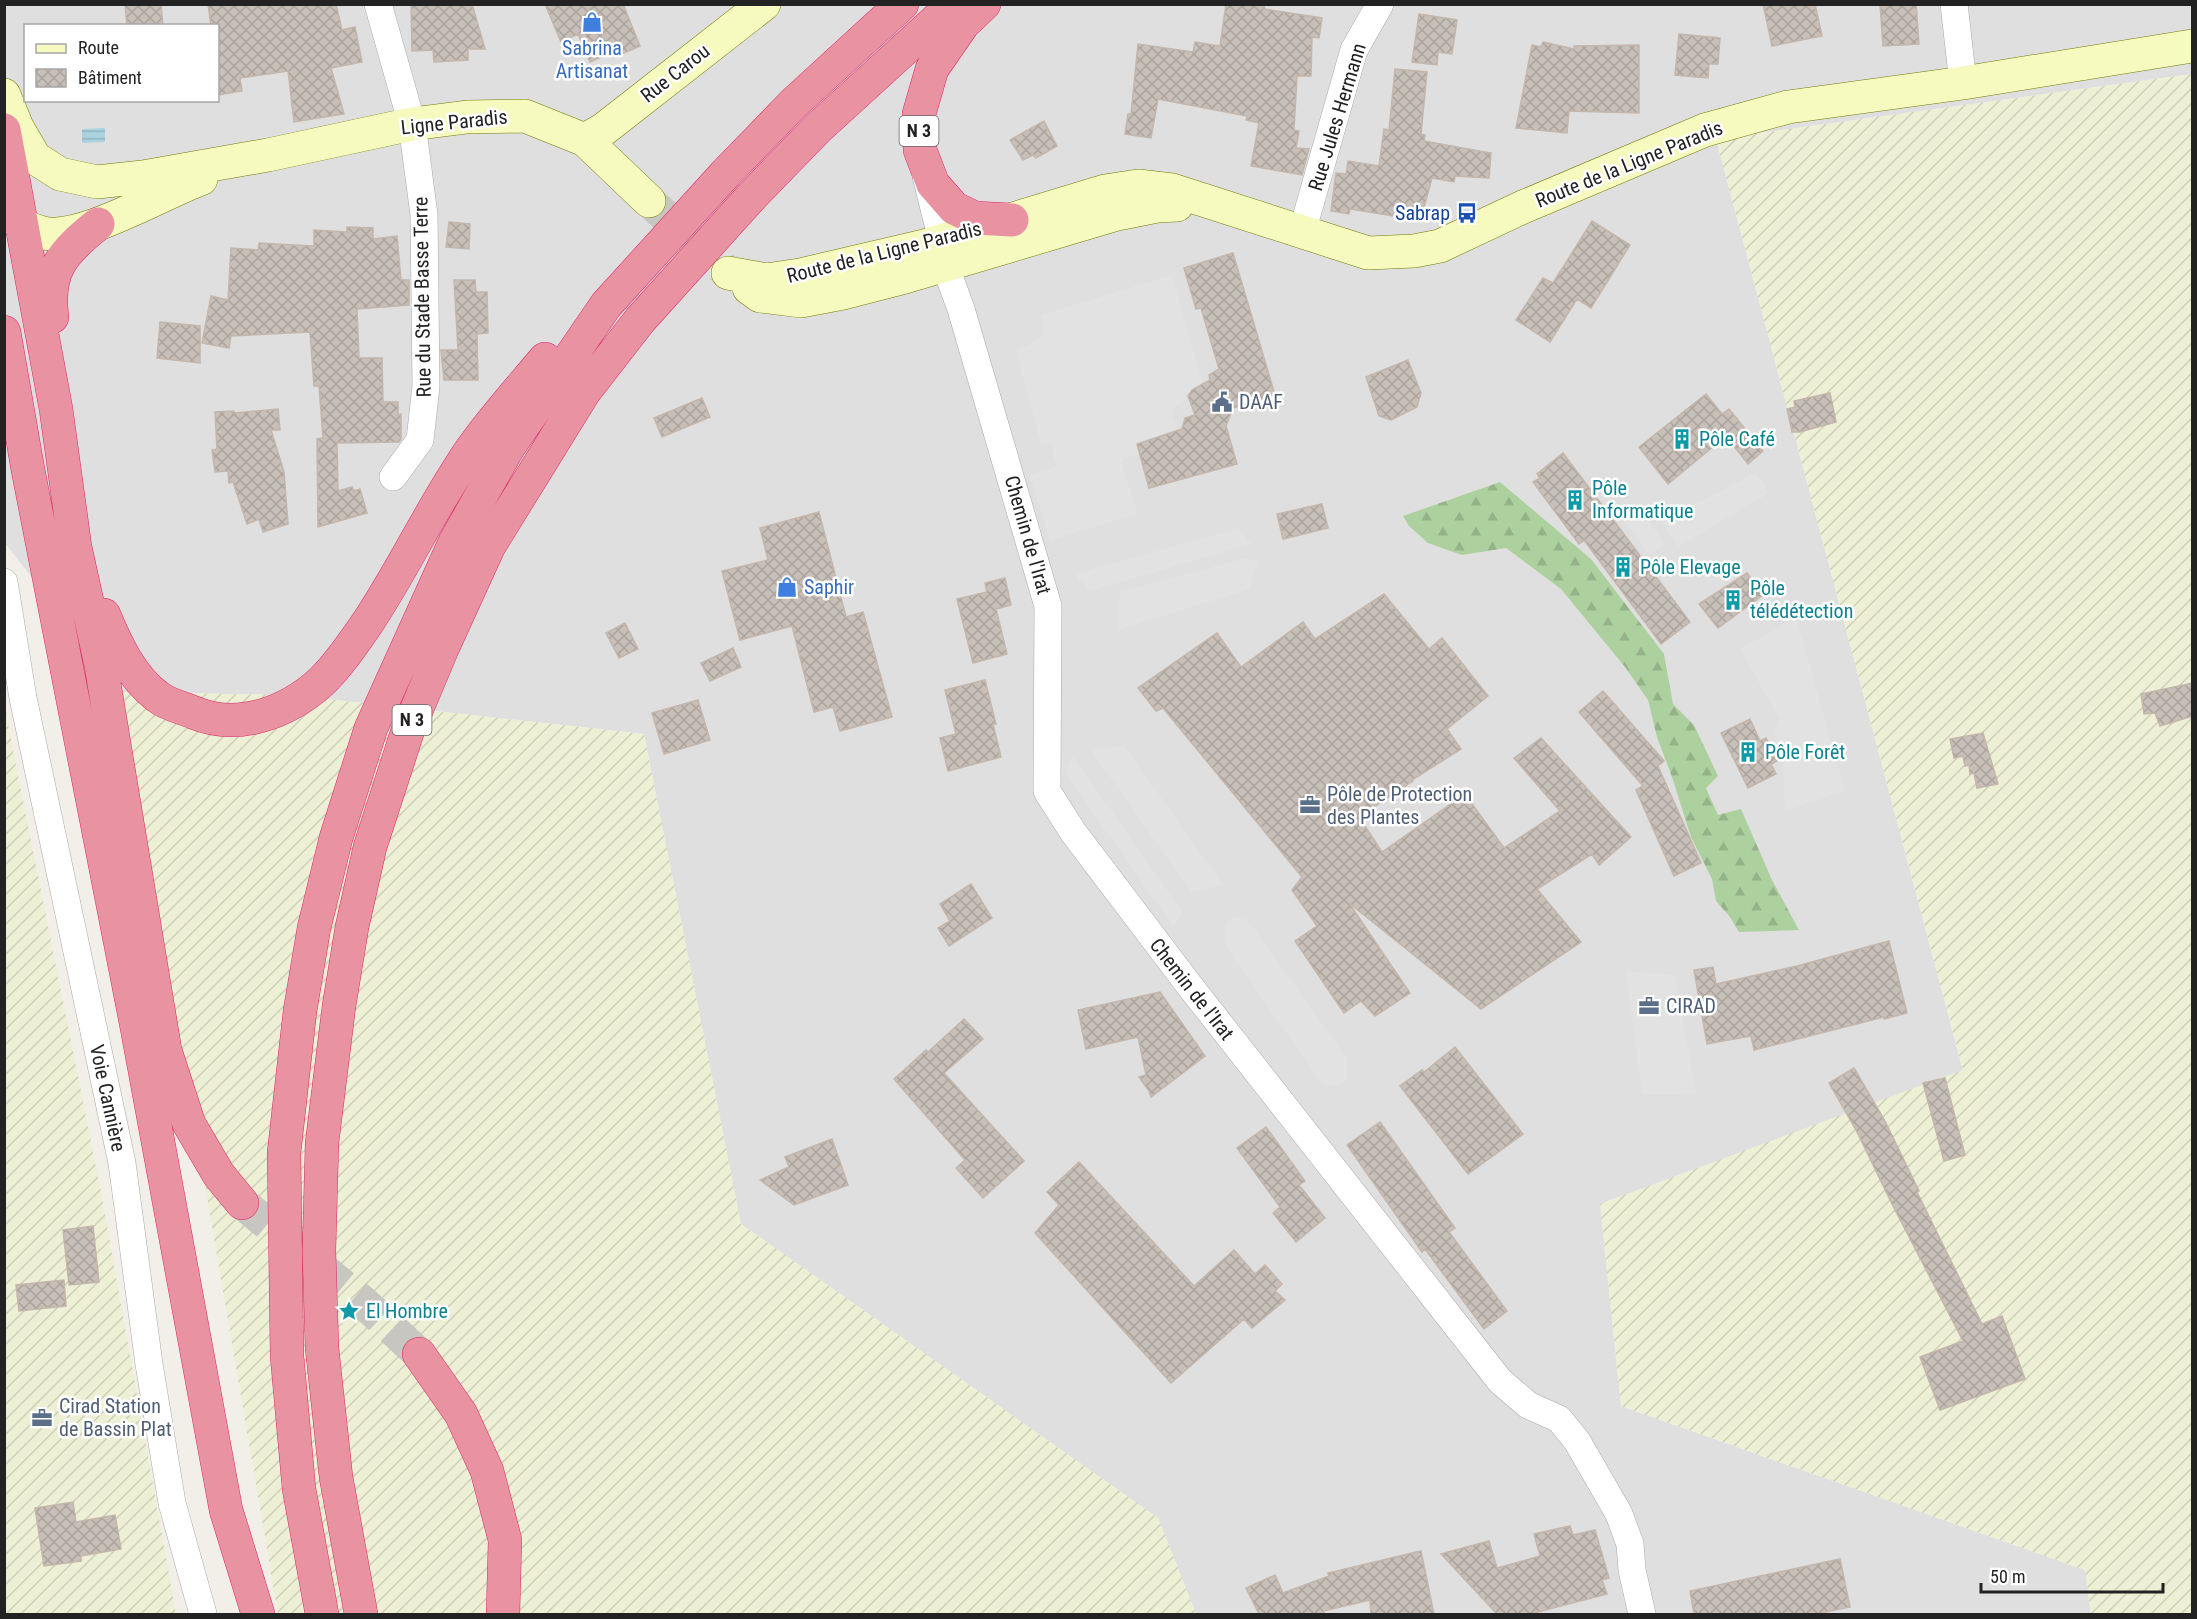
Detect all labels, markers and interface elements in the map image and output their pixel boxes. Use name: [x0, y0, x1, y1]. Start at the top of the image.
shop icon: Sabrina Artisanat: [580, 10, 604, 34]
legend: [24, 24, 219, 102]
place label: Sabrina Artisanat: [556, 36, 628, 83]
text: Route: [78, 37, 119, 58]
street label: Rue Carou: [636, 39, 714, 107]
street label: Rue Jules Hermann: [1303, 40, 1371, 194]
text: Bâtiment: [78, 67, 142, 88]
street label: Ligne Paradis: [399, 104, 509, 140]
street label: Route de la Ligne Paradis: [1532, 115, 1726, 213]
road number: N 3: [900, 116, 938, 146]
street label: Rue du Stade Basse Terre: [408, 196, 436, 398]
place label: Sabrap: [1395, 201, 1450, 225]
bus stop icon: Sabrap: [1455, 201, 1479, 225]
street label: Route de la Ligne Paradis: [784, 216, 984, 288]
public building icon: DAAF: [1210, 390, 1234, 414]
place label: DAAF: [1239, 390, 1283, 414]
building icon: Pôle Café: [1670, 427, 1694, 451]
place label: Pôle Café: [1699, 427, 1775, 451]
street label: Chemin de l'Irat: [1000, 473, 1056, 597]
place label: Pôle Informatique: [1592, 476, 1693, 523]
building icon: Pôle Informatique: [1563, 488, 1587, 512]
building icon: Pôle Elevage: [1611, 555, 1635, 579]
place label: Pôle Elevage: [1640, 555, 1741, 579]
shop icon: Saphir: [775, 575, 799, 599]
place label: Saphir: [804, 575, 854, 599]
place label: Pôle télédétection: [1750, 576, 1853, 623]
building icon: Pôle télédétection: [1721, 588, 1745, 612]
road number: N 3: [392, 705, 432, 735]
building icon: Pôle Forêt: [1736, 740, 1760, 764]
place label: Pôle Forêt: [1765, 740, 1845, 764]
place label: Pôle de Protection des Plantes: [1327, 782, 1472, 829]
office icon: Pôle de Protection des Plantes: [1298, 793, 1322, 817]
street label: Chemin de l'Irat: [1145, 933, 1239, 1045]
office icon: CIRAD: [1637, 994, 1661, 1018]
place label: CIRAD: [1666, 994, 1716, 1018]
street label: Voie Cannière: [85, 1042, 131, 1154]
place icon: El Hombre: [337, 1299, 361, 1323]
place label: El Hombre: [366, 1299, 448, 1323]
place label: Cirad Station de Bassin Plat: [59, 1394, 172, 1441]
office icon: Cirad Station de Bassin Plat: [30, 1406, 54, 1430]
scale bar: [1981, 1556, 2162, 1594]
text: 50 m: [1990, 1566, 2025, 1587]

